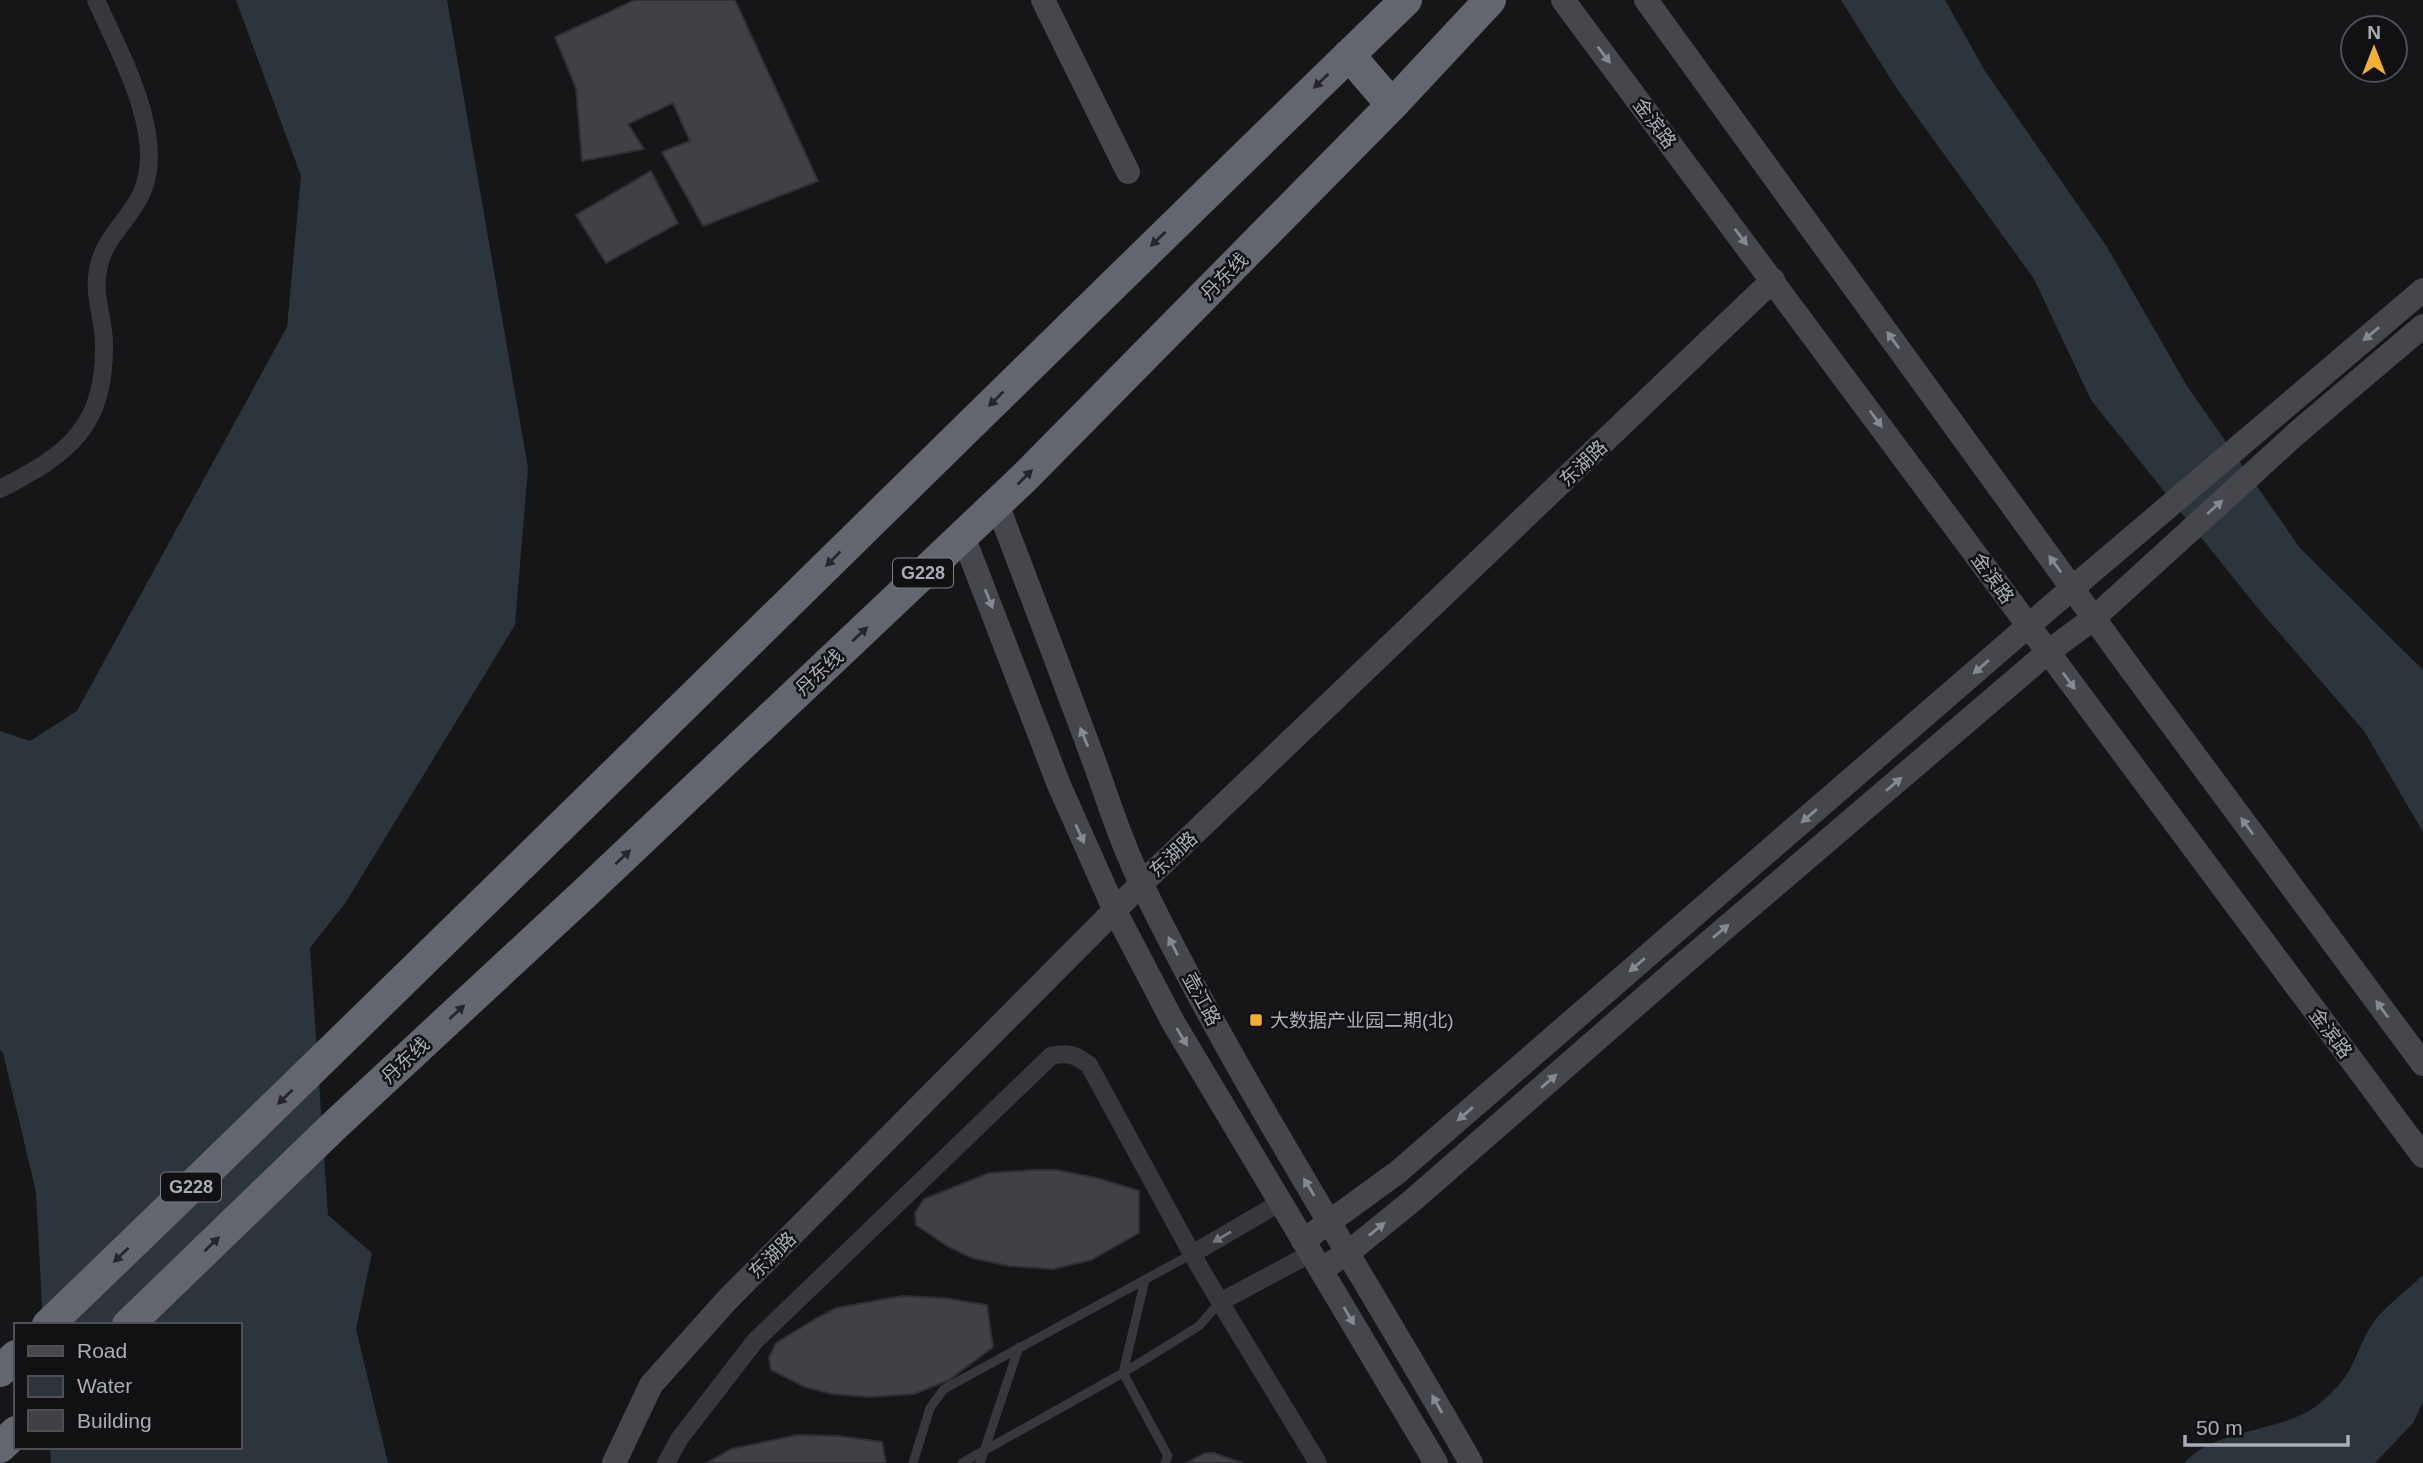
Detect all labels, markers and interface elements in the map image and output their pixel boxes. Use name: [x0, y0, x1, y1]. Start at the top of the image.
north arrow: [2339, 14, 2409, 84]
text: N: [2367, 22, 2381, 43]
one-way arrow: [1597, 45, 1611, 64]
one-way arrow: [1313, 73, 1330, 90]
street label: 金滨路: [1629, 94, 1680, 152]
one-way arrow: [1733, 227, 1748, 245]
one-way arrow: [1149, 231, 1166, 248]
street label: 丹东线: [1197, 249, 1252, 304]
one-way arrow: [2362, 326, 2380, 342]
one-way arrow: [1886, 331, 1900, 349]
one-way arrow: [988, 390, 1004, 407]
one-way arrow: [1869, 410, 1883, 429]
street label: 东湖路: [1556, 436, 1611, 491]
one-way arrow: [1017, 469, 1033, 485]
one-way arrow: [2206, 499, 2224, 515]
street label: 金滨路: [1967, 549, 2018, 608]
one-way arrow: [825, 550, 842, 567]
one-way arrow: [2048, 555, 2062, 573]
road number: G228: [893, 558, 953, 588]
one-way arrow: [983, 589, 994, 610]
one-way arrow: [851, 626, 868, 642]
street label: 丹东线: [791, 645, 847, 699]
one-way arrow: [1972, 659, 1989, 674]
one-way arrow: [2062, 672, 2076, 690]
one-way arrow: [1078, 726, 1089, 747]
one-way arrow: [1885, 777, 1902, 792]
one-way arrow: [1800, 808, 1817, 823]
one-way arrow: [2241, 817, 2255, 835]
one-way arrow: [1074, 824, 1086, 844]
street label: 东湖路: [1145, 827, 1201, 881]
one-way arrow: [614, 850, 631, 866]
one-way arrow: [1712, 924, 1729, 939]
one-way arrow: [1168, 936, 1179, 956]
one-way arrow: [1628, 957, 1645, 972]
street label: 壶江路: [1179, 969, 1225, 1029]
one-way arrow: [2376, 1000, 2390, 1018]
street label: 金滨路: [2305, 1004, 2356, 1062]
one-way arrow: [448, 1005, 465, 1021]
place label: 大数据产业园二期(北): [1270, 1010, 1454, 1031]
marker: 大数据产业园二期(北): [1248, 1012, 1264, 1028]
one-way arrow: [1175, 1028, 1188, 1047]
street label: 丹东线: [377, 1033, 433, 1087]
one-way arrow: [1540, 1073, 1558, 1089]
one-way arrow: [277, 1089, 294, 1106]
one-way arrow: [1456, 1106, 1473, 1121]
road number: G228: [161, 1172, 221, 1202]
one-way arrow: [1303, 1177, 1316, 1196]
one-way arrow: [1367, 1222, 1385, 1237]
street label: 东湖路: [745, 1228, 800, 1283]
one-way arrow: [1212, 1231, 1232, 1243]
one-way arrow: [203, 1236, 220, 1252]
one-way arrow: [113, 1246, 130, 1262]
one-way arrow: [1343, 1307, 1355, 1326]
legend: [14, 1323, 242, 1449]
text: Road: [77, 1339, 127, 1362]
text: Water: [77, 1374, 132, 1397]
one-way arrow: [1431, 1394, 1443, 1413]
scale bar: [2185, 1404, 2348, 1448]
text: Building: [77, 1409, 152, 1432]
text: 50 m: [2196, 1416, 2243, 1439]

